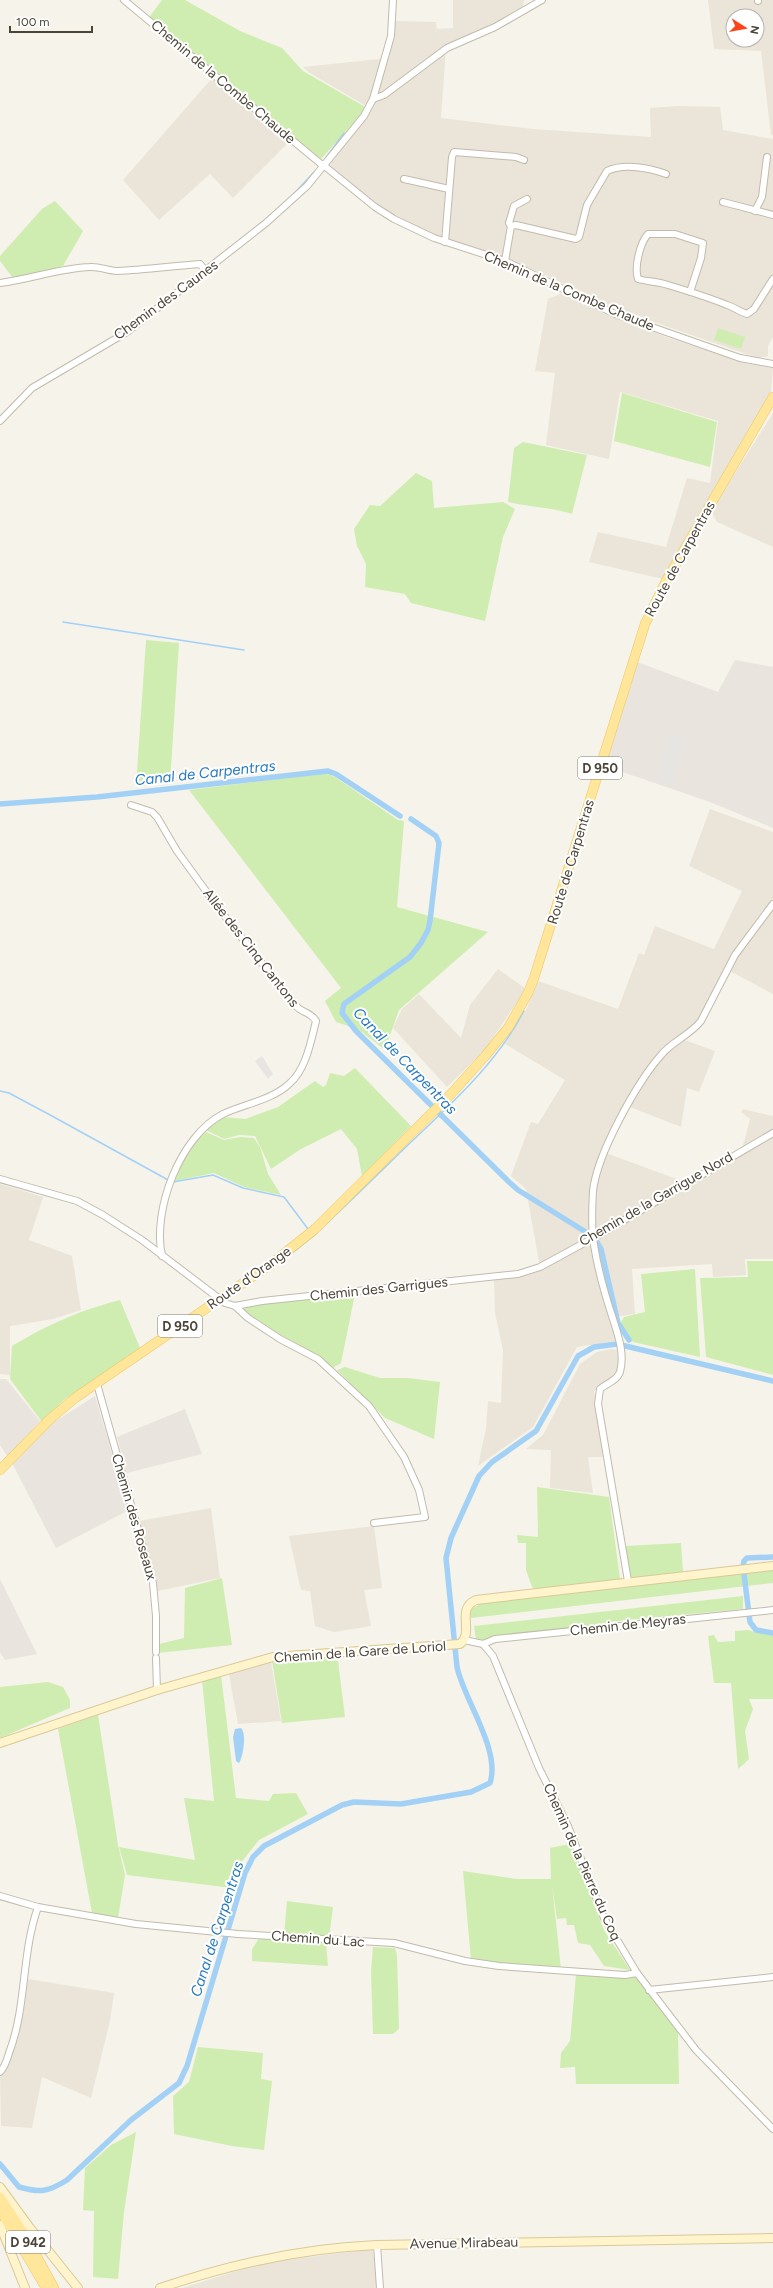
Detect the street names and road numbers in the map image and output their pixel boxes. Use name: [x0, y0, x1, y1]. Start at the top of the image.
street label: Chemin de la Combe Chaude: [147, 17, 299, 148]
street label: Chemin de la Combe Chaude: [481, 247, 657, 335]
street label: Chemin des Caunes: [111, 256, 221, 344]
street label: Route de Carpentras: [641, 498, 719, 620]
road number: D 950: [578, 757, 622, 779]
street label: Route de Carpentras: [544, 797, 598, 927]
street label: Allée des Cinq Cantons: [199, 885, 303, 1011]
street label: Chemin de la Garrigue Nord: [576, 1148, 736, 1250]
street label: Route d'Orange: [204, 1243, 294, 1313]
street label: Chemin des Garrigues: [309, 1273, 449, 1305]
road number: D 950: [158, 1315, 202, 1337]
street label: Chemin des Roseaux: [108, 1452, 160, 1582]
street label: Chemin de Meyras: [569, 1610, 687, 1640]
street label: Chemin de la Gare de Loriol: [273, 1638, 447, 1666]
street label: Chemin de la Pierre du Coq: [540, 1781, 624, 1943]
street label: Chemin du Lac: [271, 1927, 366, 1951]
road number: D 942: [6, 2231, 50, 2253]
street label: Avenue Mirabeau: [410, 2234, 518, 2252]

